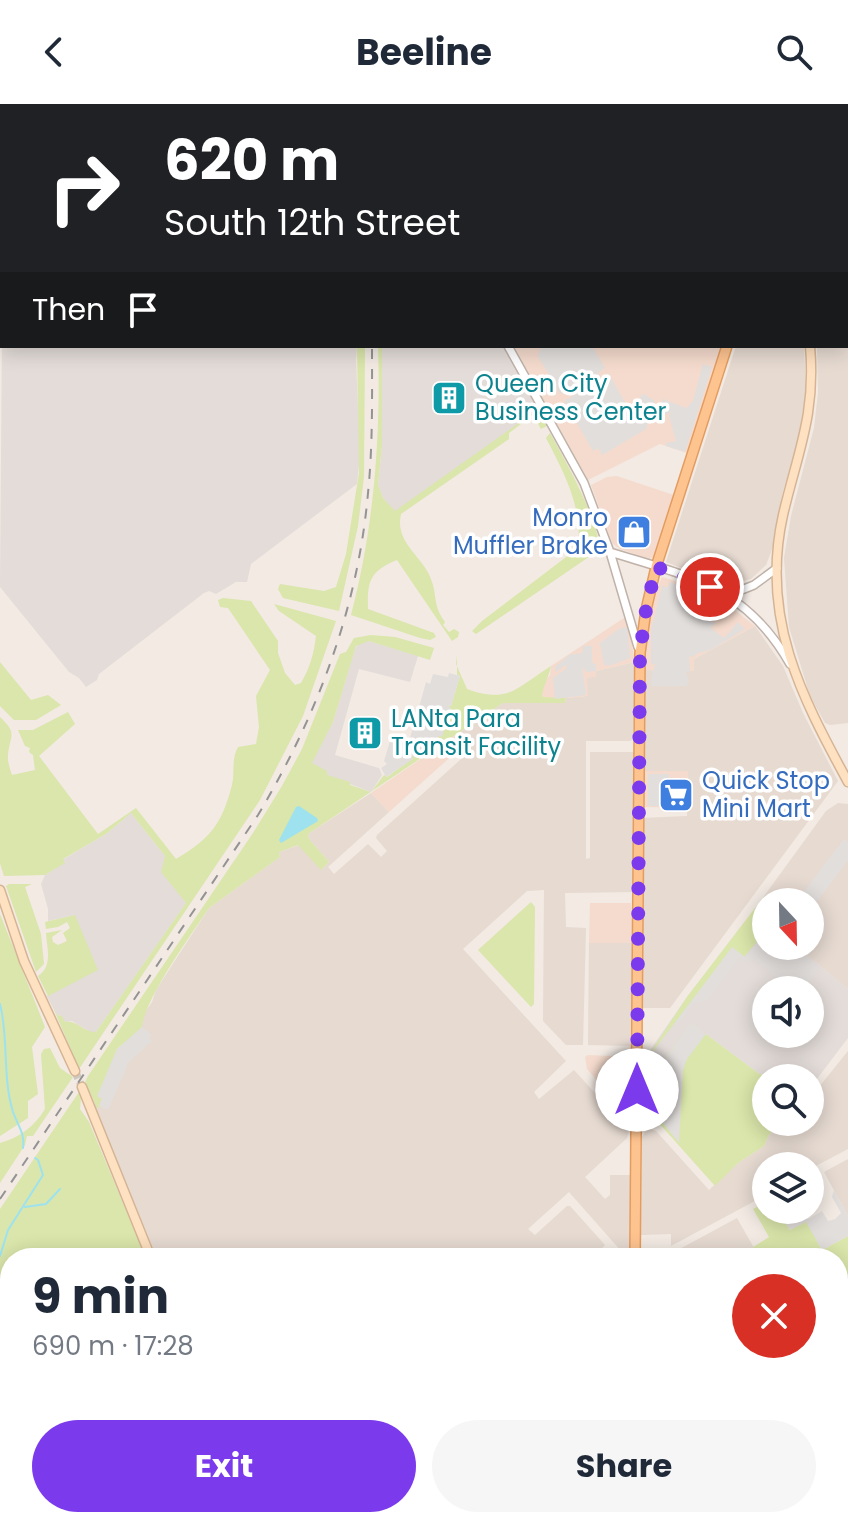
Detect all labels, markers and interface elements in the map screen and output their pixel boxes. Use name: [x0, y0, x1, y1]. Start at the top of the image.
text: Beeline: [356, 27, 492, 78]
icon: back: [32, 30, 76, 74]
icon: search: [772, 30, 816, 74]
text: 620 m: [164, 121, 339, 200]
icon: right: [32, 136, 136, 240]
text: South 12th Street: [164, 197, 460, 248]
text: Then: [32, 288, 105, 331]
icon: arrive: [121, 288, 165, 332]
place label: Queen City Business Center: [475, 367, 667, 428]
building icon: Queen City Business Center: [430, 379, 468, 417]
place label: Monro Muffler Brake: [453, 501, 608, 562]
shop icon: Monro Muffler Brake: [615, 513, 653, 551]
pin: [676, 553, 744, 621]
icon: arrive: [688, 565, 732, 609]
place label: LANta Para Transit Facility: [391, 702, 561, 763]
building icon: LANta Para Transit Facility: [346, 714, 384, 752]
place label: Quick Stop Mini Mart: [702, 764, 830, 825]
supermarket icon: Quick Stop Mini Mart: [657, 776, 695, 814]
north arrow: [752, 888, 824, 960]
map controls: [752, 888, 824, 1224]
button: sound: [752, 976, 824, 1048]
position arrow: [595, 1048, 679, 1132]
button: search: [752, 1064, 824, 1136]
button: layers: [752, 1152, 824, 1224]
text: 9 min: [32, 1263, 169, 1330]
button: close: [732, 1274, 816, 1358]
text: 690 m · 17:28: [32, 1328, 194, 1364]
button: Exit: [32, 1420, 416, 1512]
button: Share: [432, 1420, 816, 1512]

